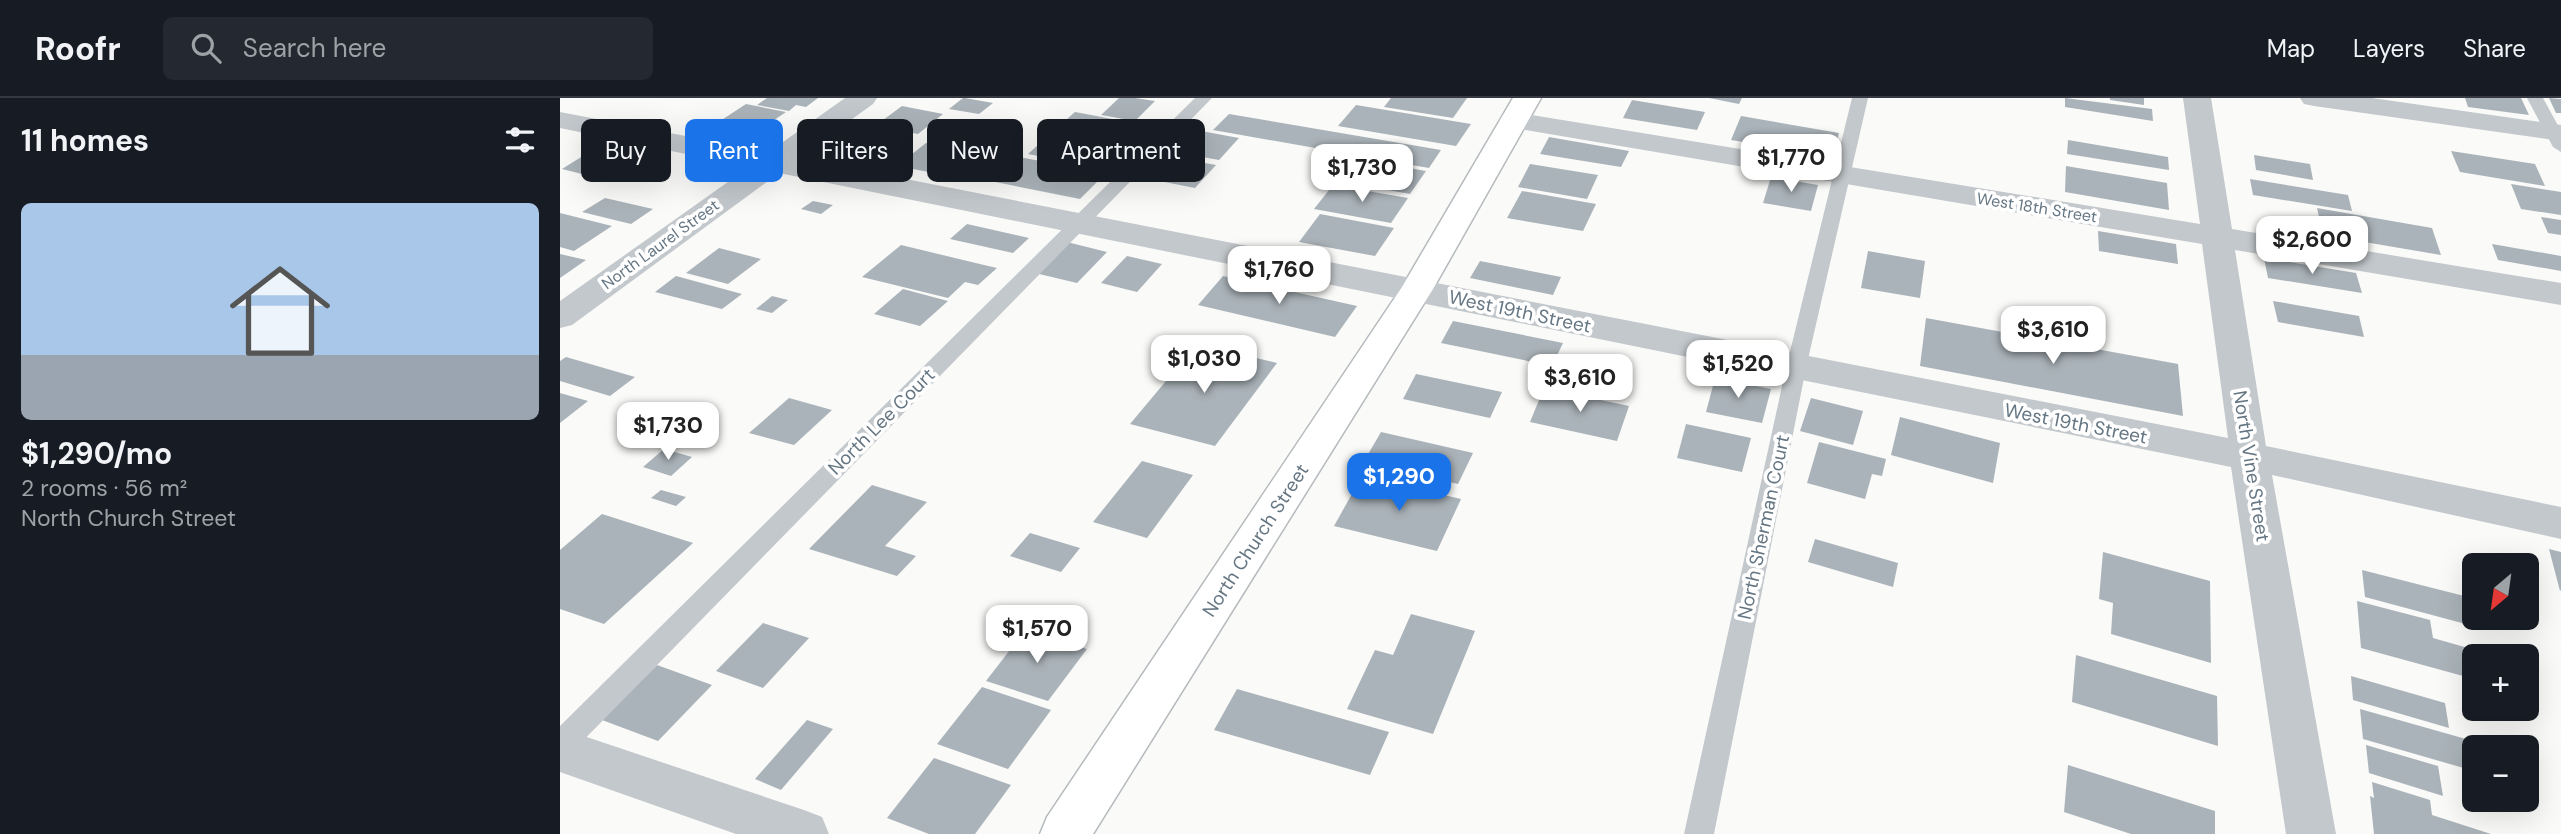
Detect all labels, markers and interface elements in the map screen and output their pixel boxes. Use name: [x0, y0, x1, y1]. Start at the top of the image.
search box: [163, 17, 653, 80]
text: Roofr: [35, 27, 121, 70]
icon: search: [187, 29, 225, 67]
text: Search here: [243, 31, 386, 65]
text: Map: [2267, 33, 2315, 64]
text: Layers: [2353, 33, 2425, 64]
text: Share: [2463, 33, 2526, 64]
chip: Buy: [581, 119, 671, 182]
chip: Rent: [685, 119, 783, 182]
chip: Filters: [797, 119, 913, 182]
chip: New: [927, 119, 1023, 182]
chip: Apartment: [1037, 119, 1205, 182]
text: 11 homes: [21, 121, 149, 160]
icon: filters: [501, 121, 539, 159]
pin: $1,770: [1734, 134, 1848, 194]
text: $1,770: [1757, 142, 1825, 172]
pin: $1,730: [1305, 144, 1419, 204]
text: $1,730: [1327, 152, 1397, 182]
street label: West 18th Street: [1975, 188, 2099, 227]
street label: North Laurel Street: [597, 195, 723, 294]
pin: $2,600: [2255, 216, 2369, 276]
text: $2,600: [2272, 224, 2352, 254]
pin: $1,760: [1222, 246, 1336, 306]
icon: home: [217, 248, 343, 374]
text: $1,760: [1244, 254, 1314, 284]
street label: West 19th Street: [1446, 284, 1593, 339]
pin: $3,610: [1996, 306, 2110, 366]
text: $3,610: [2017, 314, 2089, 344]
pin: $1,030: [1147, 336, 1261, 395]
pin: $1,520: [1681, 341, 1795, 400]
text: $1,030: [1167, 343, 1241, 373]
text: $1,520: [1702, 348, 1774, 378]
pin: $3,610: [1523, 354, 1637, 414]
text: $3,610: [1544, 362, 1616, 392]
street label: North Lee Court: [823, 363, 940, 480]
street label: North Vine Street: [2227, 389, 2276, 543]
street label: West 19th Street: [2002, 397, 2149, 450]
pin: $1,730: [611, 402, 725, 462]
text: $1,730: [633, 410, 703, 440]
street label: North Sherman Court: [1732, 433, 1795, 622]
text: $1,290/mo: [21, 434, 172, 473]
pin: $1,290: [1342, 454, 1456, 513]
street label: North Church Street: [1197, 459, 1314, 622]
text: $1,290: [1363, 461, 1435, 491]
text: 2 rooms · 56 m²: [21, 473, 187, 503]
text: North Church Street: [21, 503, 236, 533]
north arrow: [2462, 553, 2539, 630]
map controls: [2462, 553, 2539, 812]
pin: $1,570: [980, 606, 1094, 665]
text: $1,570: [1002, 613, 1072, 643]
button: +: [2462, 644, 2539, 721]
button: −: [2462, 735, 2539, 812]

